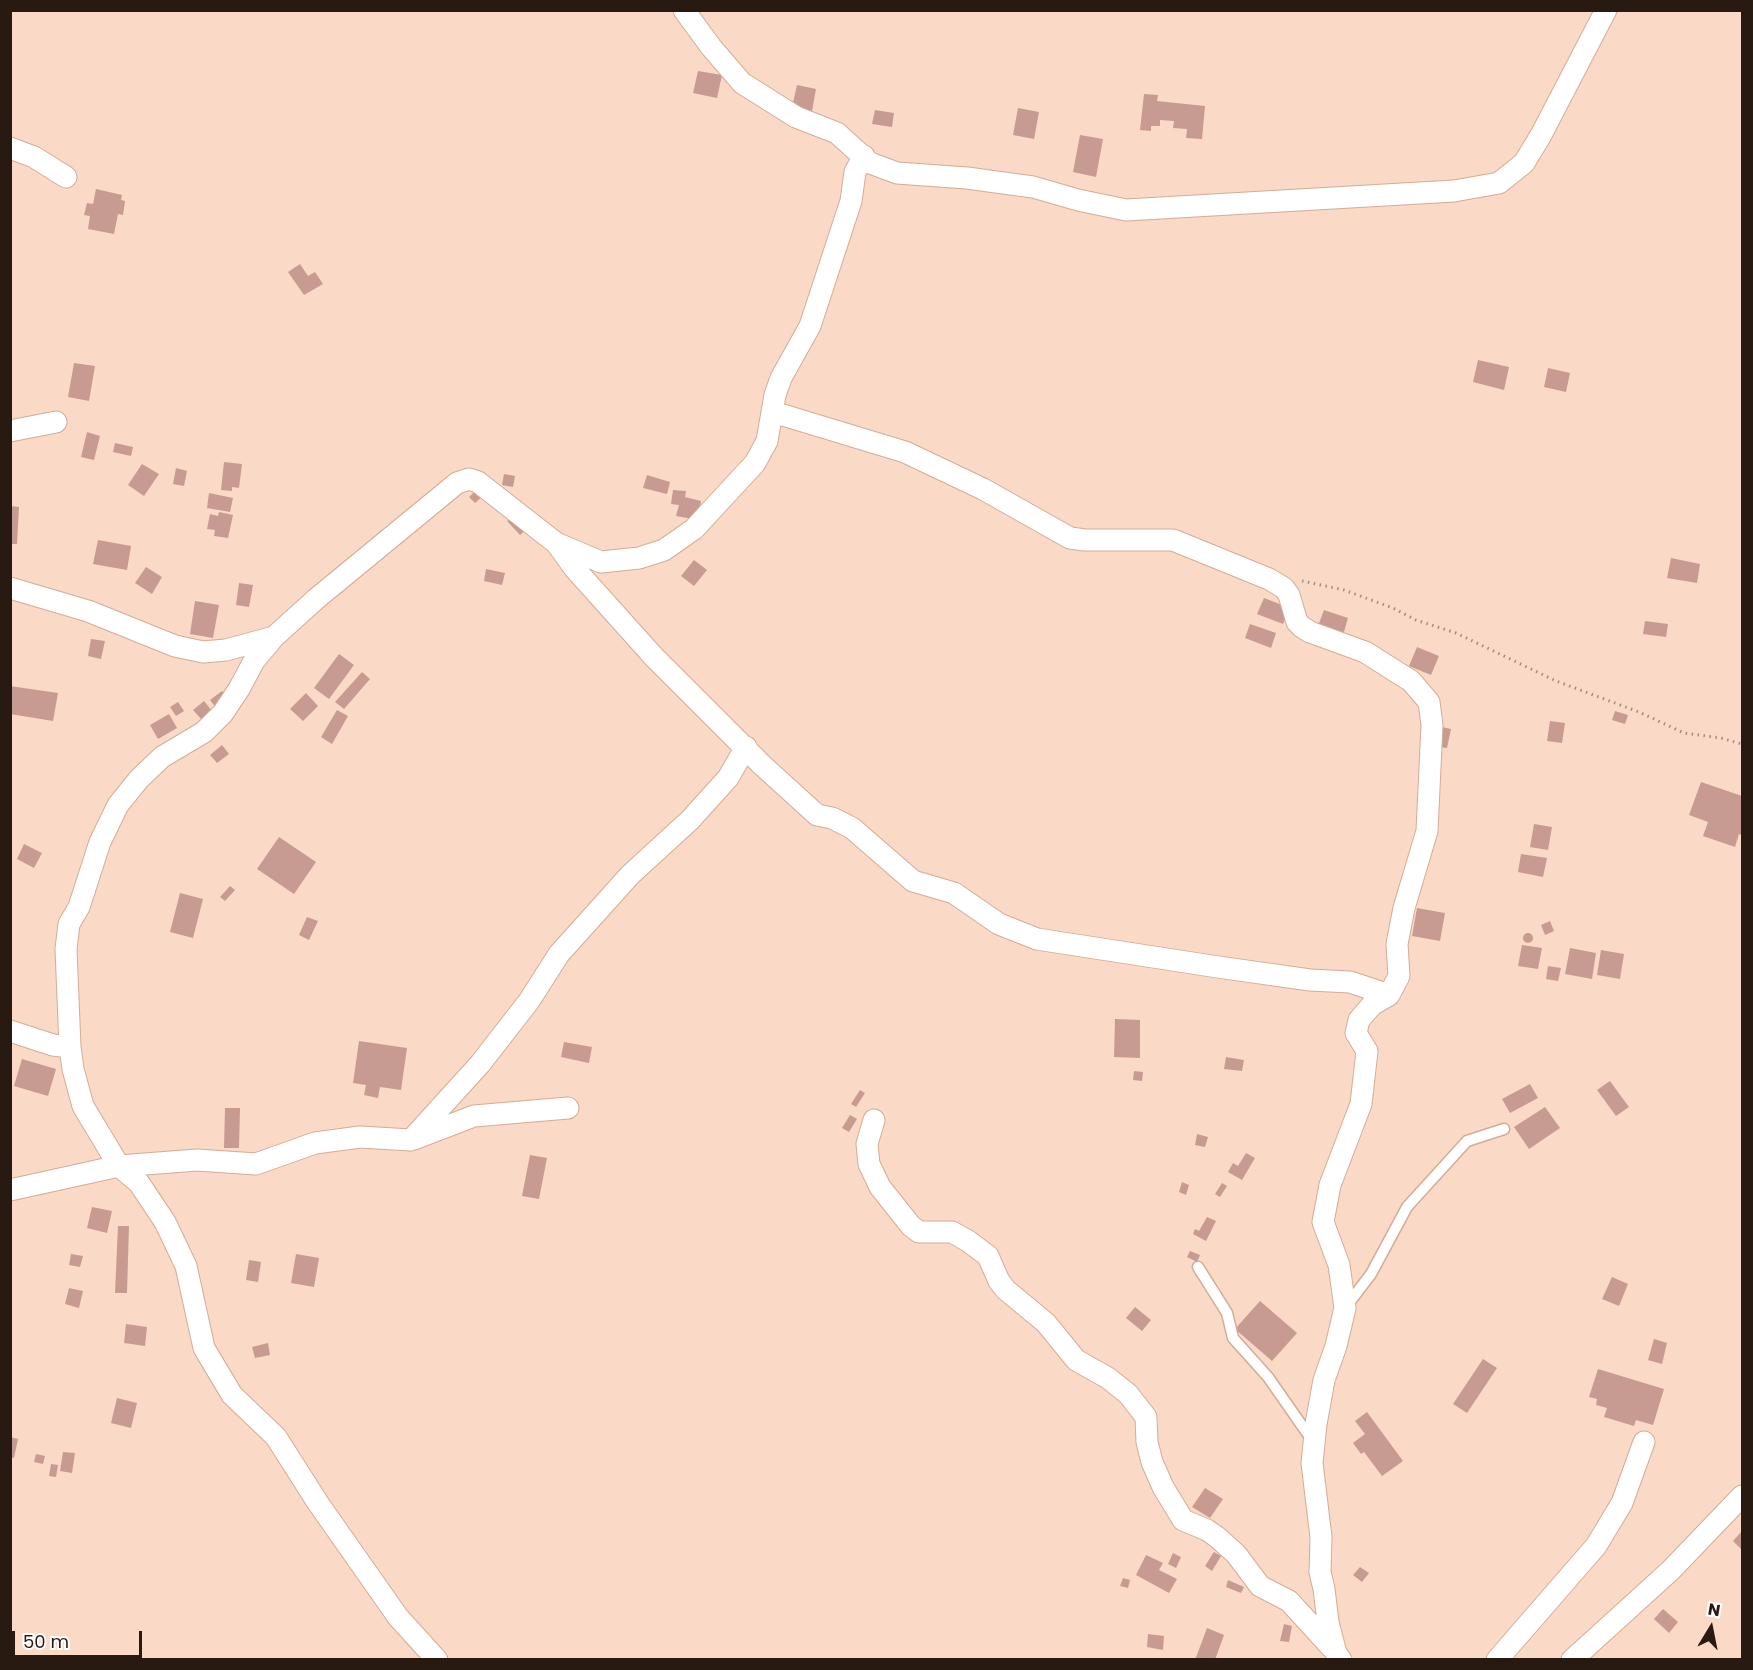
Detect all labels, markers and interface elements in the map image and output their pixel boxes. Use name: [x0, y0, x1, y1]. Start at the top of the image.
text: N: [1706, 1597, 1722, 1622]
north arrow: [1681, 1598, 1741, 1658]
scale bar: [15, 1619, 146, 1657]
text: 50 m: [23, 1629, 69, 1654]

